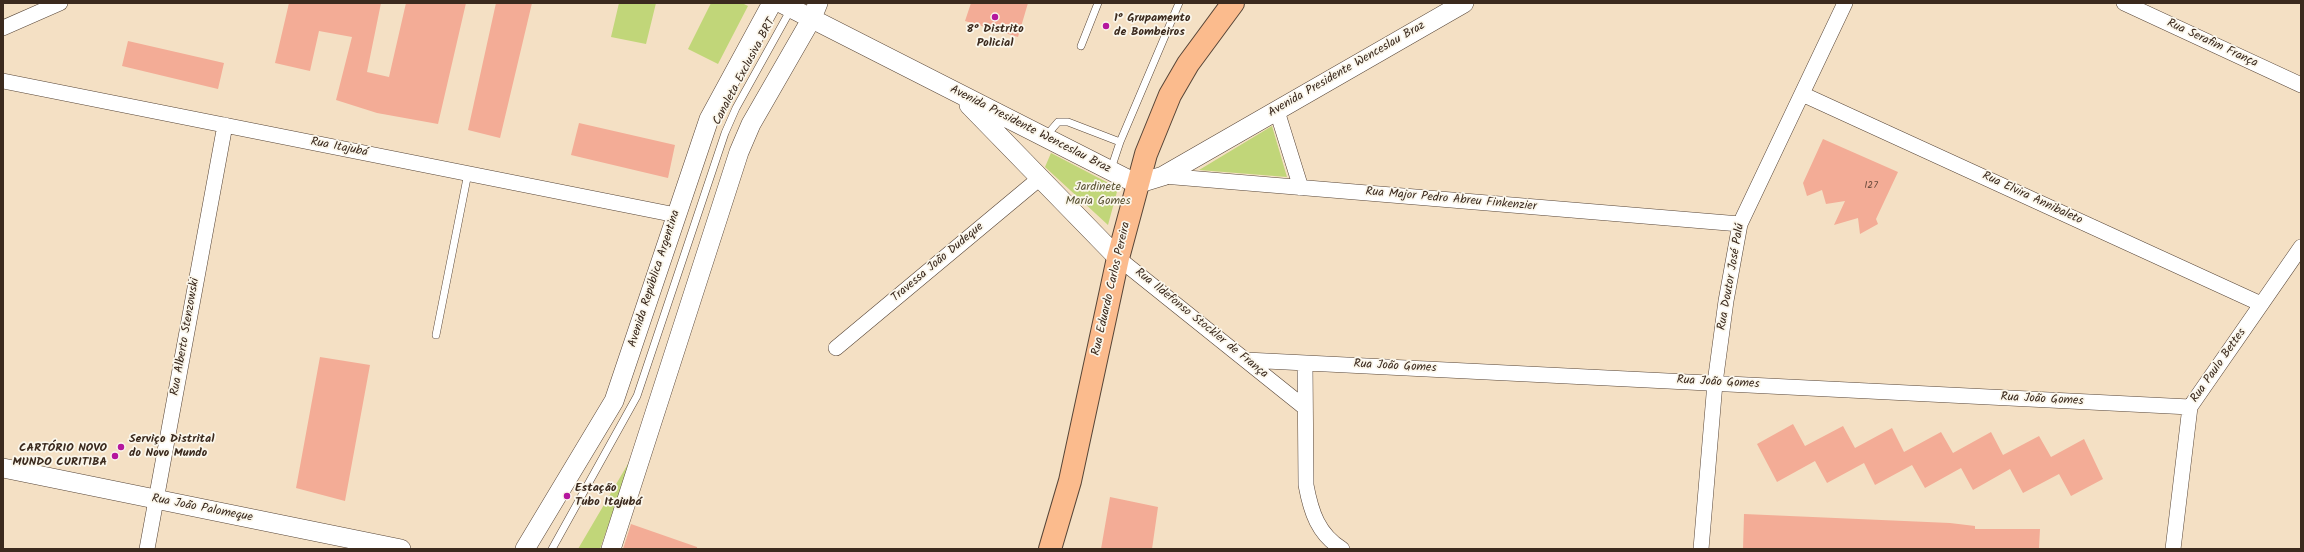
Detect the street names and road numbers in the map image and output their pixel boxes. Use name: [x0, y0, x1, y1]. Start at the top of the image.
street label: Canaleta Exclusiva BRT: [711, 16, 779, 128]
street label: Rua Serafim França: [2164, 17, 2260, 71]
street label: Avenida Presidente Wenceslau Braz: [1266, 19, 1428, 121]
street label: Avenida Presidente Wenceslau Braz: [947, 83, 1113, 177]
street label: Rua Itajubá: [309, 135, 369, 161]
street label: Rua Elvira Annibaleto: [1980, 169, 2084, 229]
street label: Rua Major Pedro Abreu Finkenzier: [1365, 185, 1537, 215]
street label: Avenida República Argentina: [626, 209, 684, 349]
street label: Travessa João Dudeque: [889, 220, 987, 306]
street label: Rua Eduardo Carlos Pereira: [1090, 221, 1134, 357]
street label: Rua Doutor José Palú: [1716, 223, 1748, 331]
street label: Rua Ildefonso Stockler de França: [1132, 266, 1270, 382]
street label: Rua Alberto Stenzowski: [169, 277, 203, 397]
street label: Rua Paulo Bettes: [2188, 326, 2250, 406]
street label: Rua João Gomes: [1353, 358, 1437, 376]
street label: Rua João Gomes: [1676, 374, 1760, 392]
street label: Rua João Gomes: [2000, 391, 2084, 409]
street label: Rua João Palomeque: [150, 492, 254, 526]

